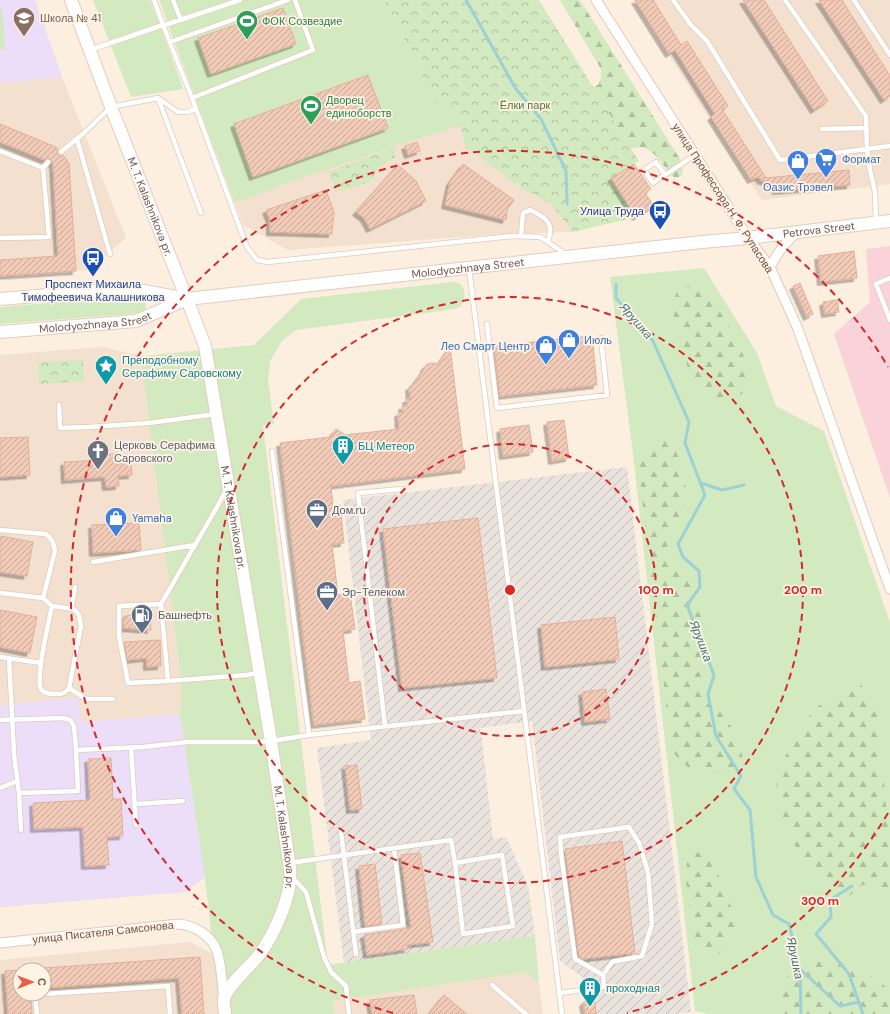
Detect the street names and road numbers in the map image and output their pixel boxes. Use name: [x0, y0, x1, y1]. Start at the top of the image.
street label: улица Профессора Н. Ф. Рупасова: [669, 120, 777, 276]
street label: M. T. Kalashnikova pr.: [124, 155, 176, 258]
street label: Petrova Street: [782, 218, 856, 241]
street label: Molodyozhnaya Street: [411, 255, 525, 281]
street label: Molodyozhnaya Street: [39, 308, 154, 336]
street label: M. T. Kalashnikova pr.: [218, 465, 249, 570]
street label: M. T. Kalashnikova pr.: [271, 785, 297, 891]
street label: улица Писателя Самсонова: [32, 918, 175, 946]

